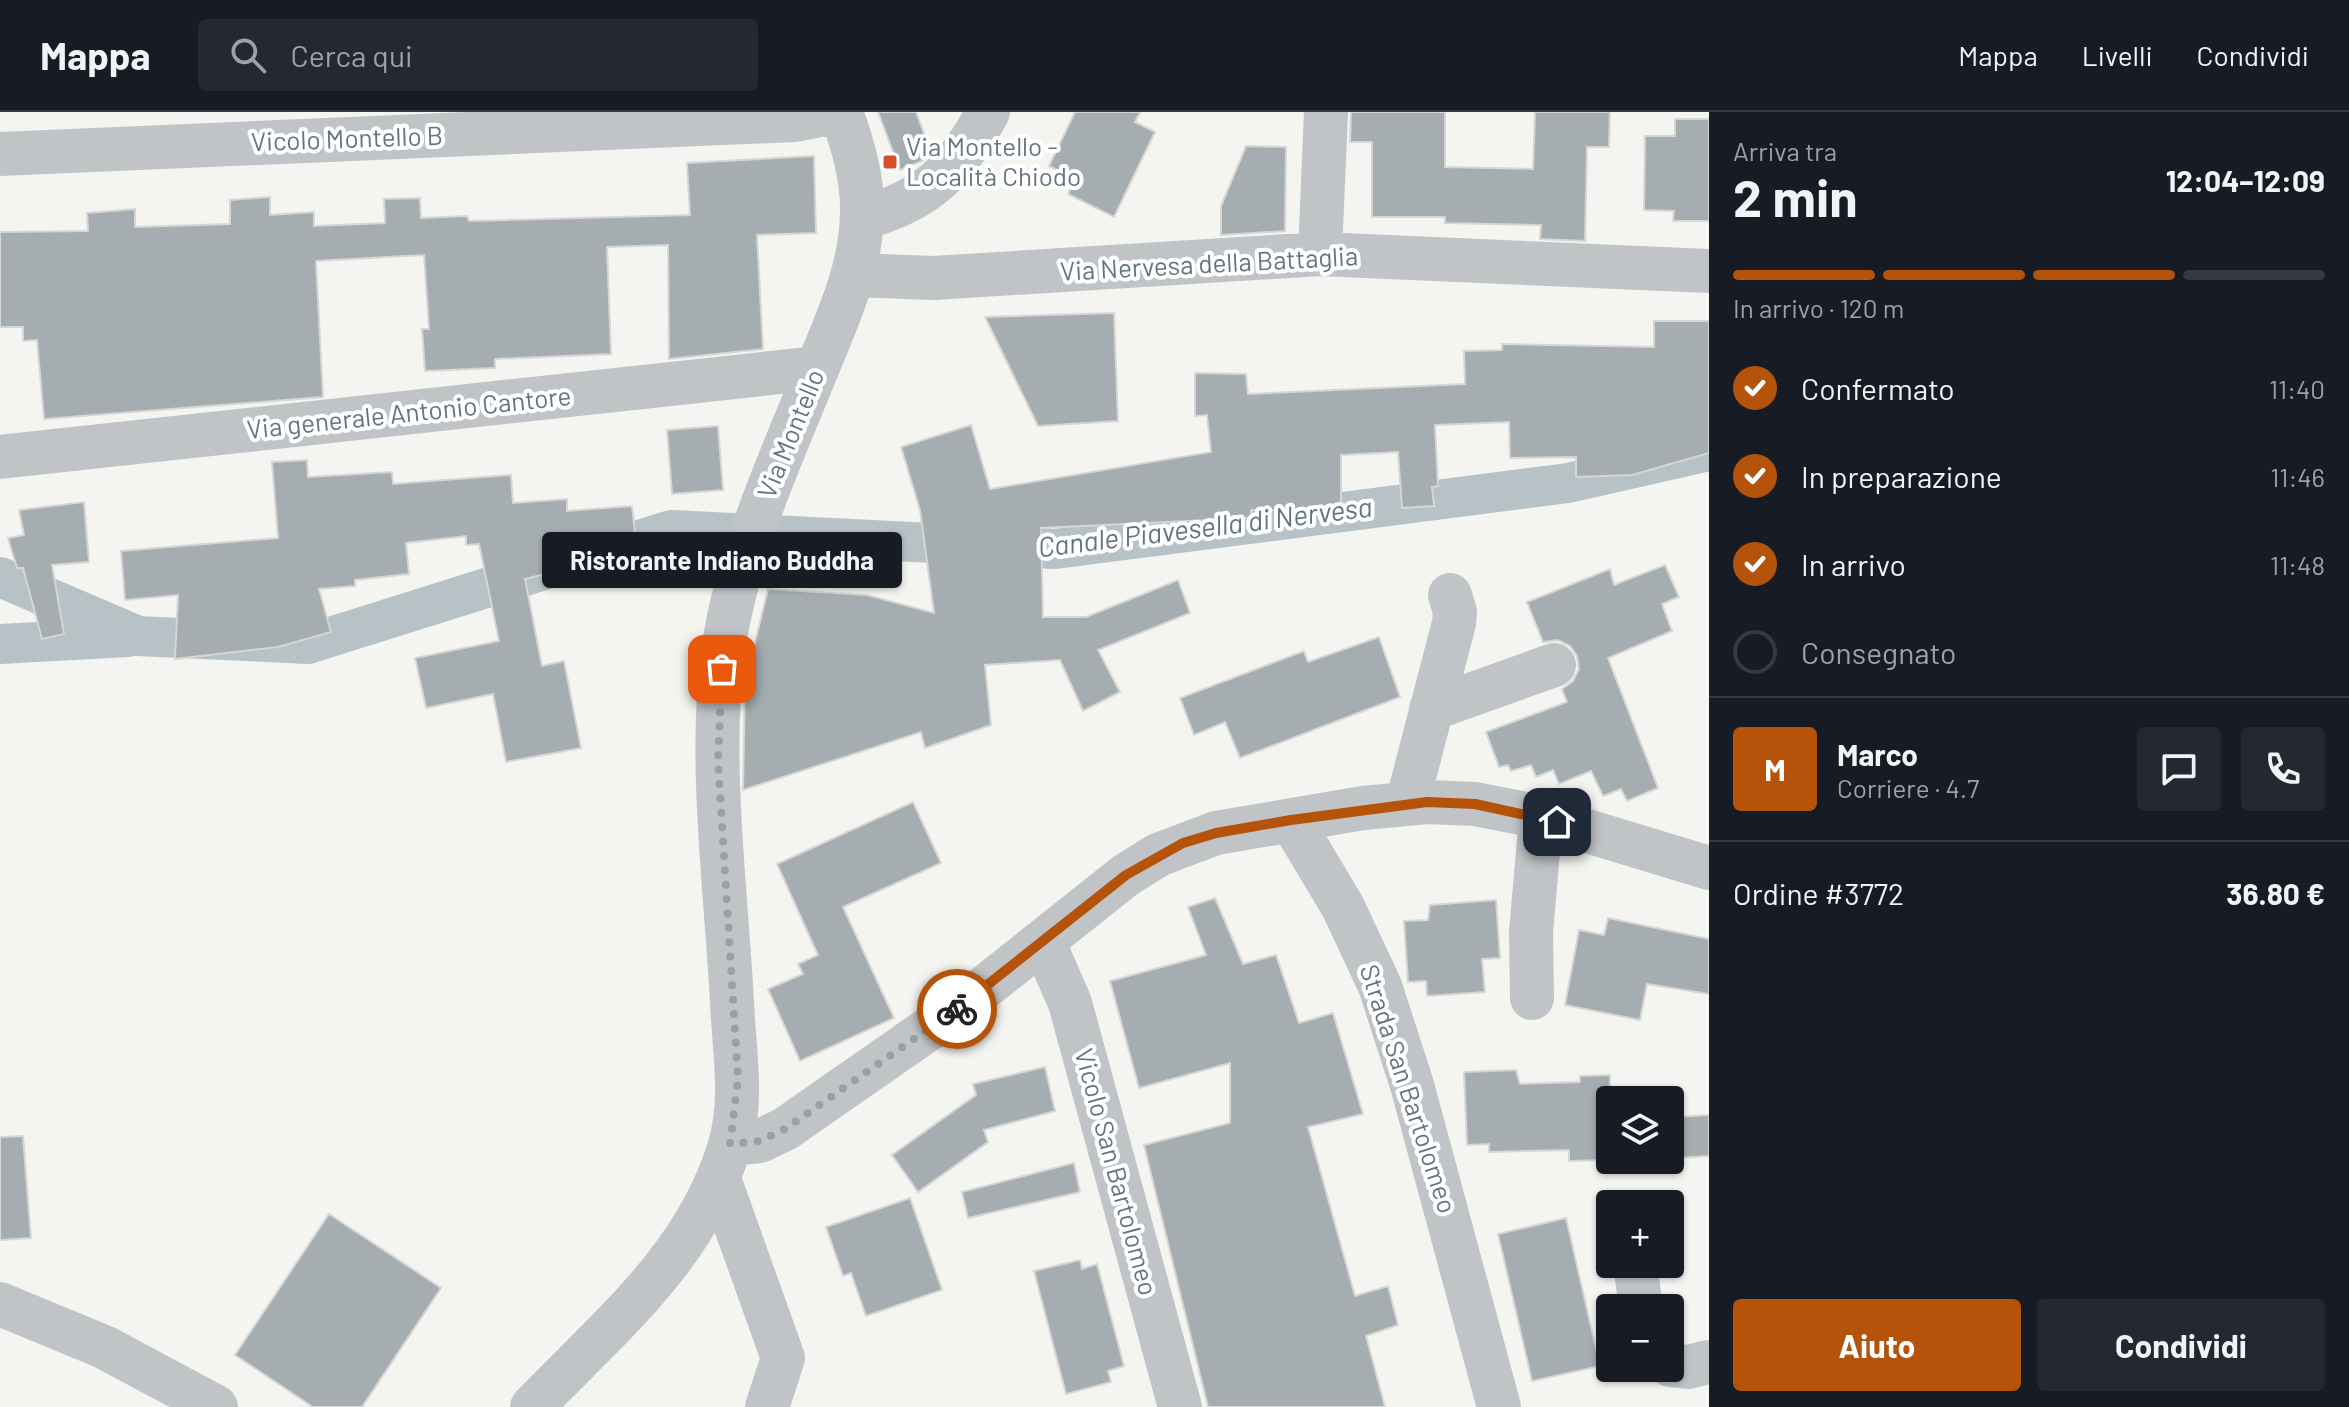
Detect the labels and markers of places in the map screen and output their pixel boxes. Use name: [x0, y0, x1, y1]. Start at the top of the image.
place label: Via Montello - Località Chiodo: [906, 130, 1081, 191]
marker: Via Montello - Località Chiodo: [881, 153, 899, 171]
callout: Ristorante Indiano Buddha: [542, 533, 902, 589]
pin: [688, 635, 756, 703]
pin: [1523, 788, 1591, 856]

